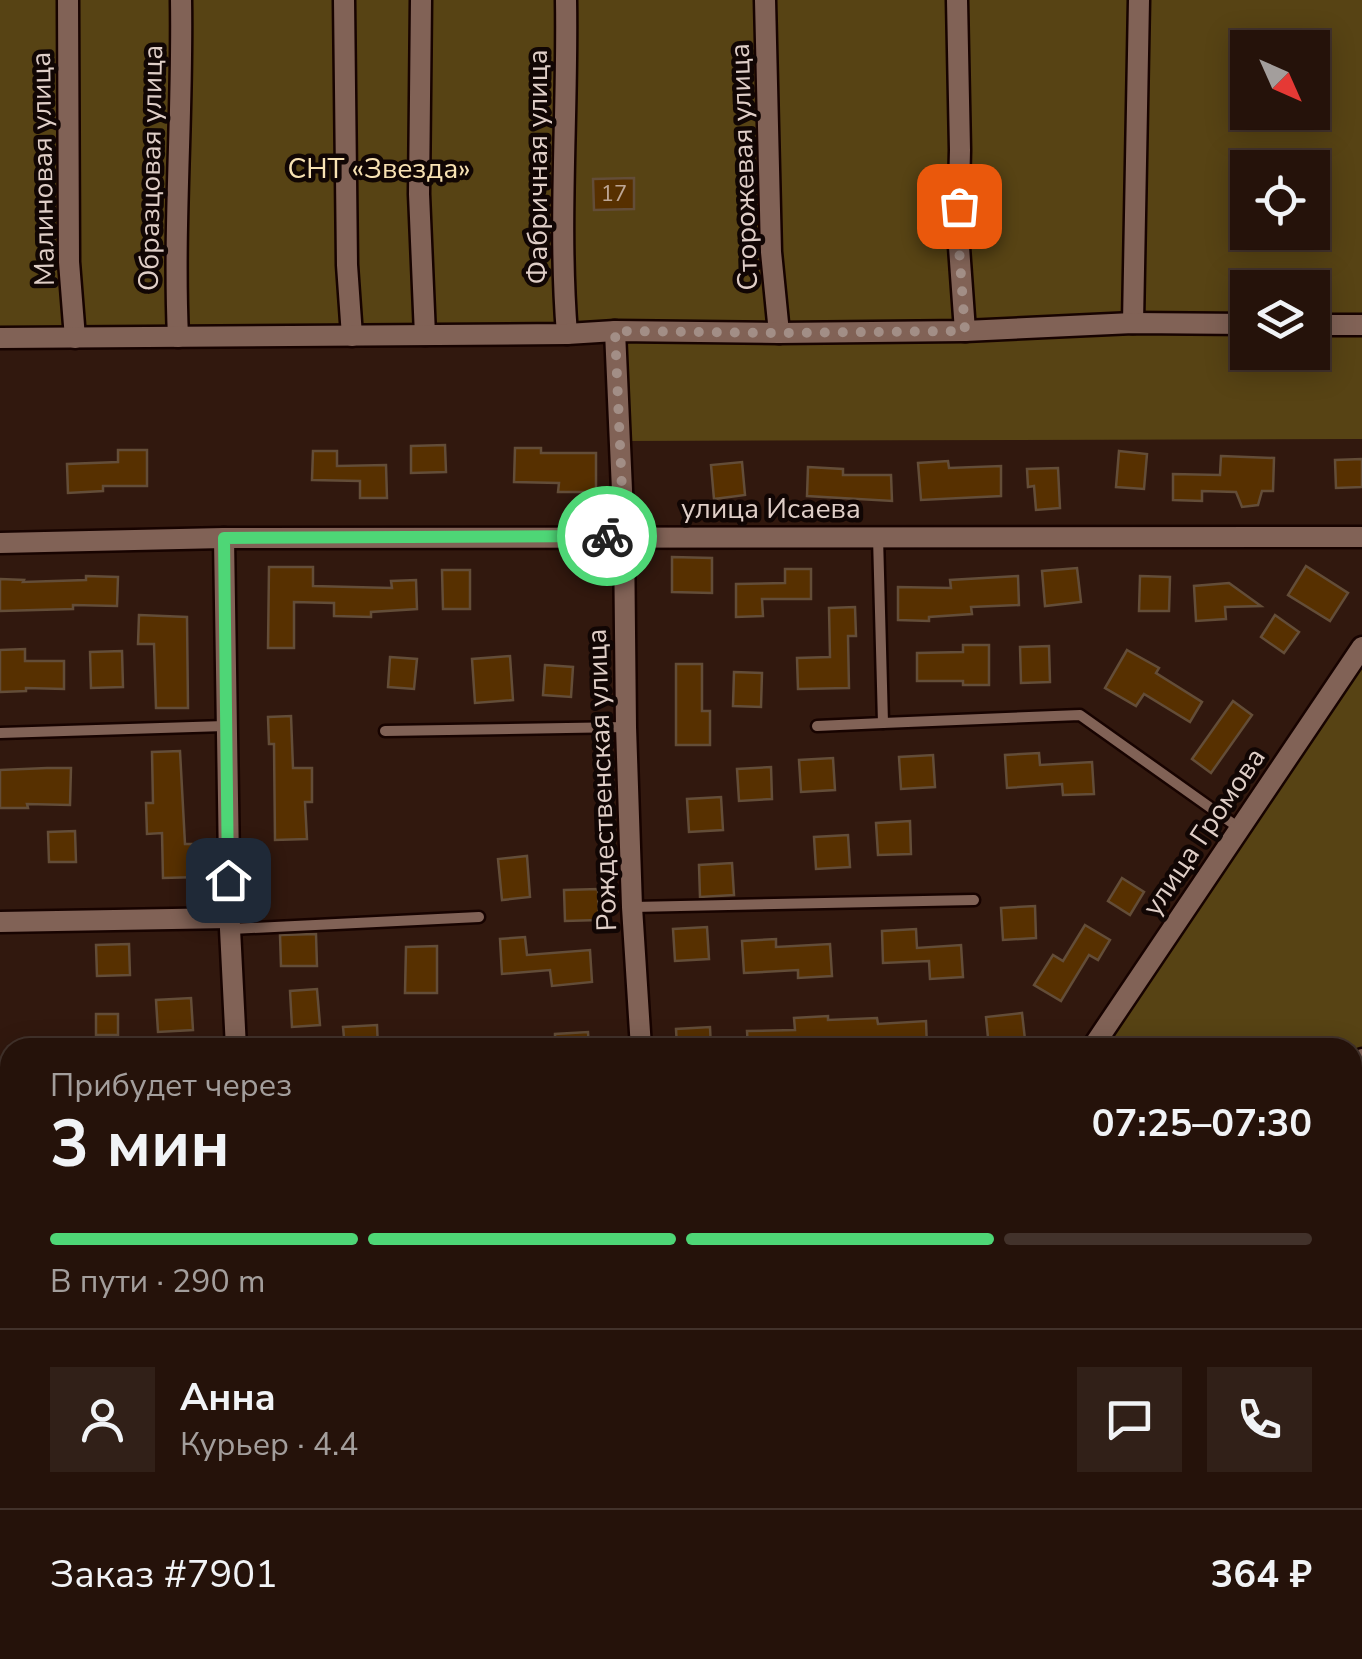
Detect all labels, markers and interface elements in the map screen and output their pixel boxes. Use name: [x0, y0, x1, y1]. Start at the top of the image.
north arrow: [1230, 30, 1330, 130]
map controls: [1230, 30, 1330, 370]
street label: Сторожевая улица: [721, 43, 767, 291]
street label: Образцовая улица: [130, 45, 172, 291]
street label: Фабричная улица: [519, 50, 557, 284]
street label: Малиновая улица: [22, 51, 64, 287]
park label: СНТ «Звезда»: [287, 150, 471, 188]
button: locate: [1230, 150, 1330, 250]
pin: [917, 164, 1002, 249]
house number: 17: [601, 179, 627, 209]
icon: bag: [932, 179, 987, 234]
button: layers: [1230, 270, 1330, 370]
courier: [557, 486, 657, 586]
street label: улица Исаева: [681, 490, 861, 528]
icon: bike: [580, 509, 635, 564]
street label: Рождественская улица: [578, 628, 626, 932]
street label: улица Громова: [1134, 740, 1274, 924]
pin: [186, 838, 271, 923]
icon: home: [201, 853, 256, 908]
text: Прибудет через: [50, 1064, 292, 1107]
text: 07:25–07:30: [1092, 1098, 1312, 1149]
text: 3 мин: [50, 1100, 230, 1189]
text: В пути · 290 m: [50, 1260, 265, 1303]
button: person: [50, 1367, 155, 1472]
button: chat: [1077, 1367, 1182, 1472]
button: phone: [1207, 1367, 1312, 1472]
text: Анна: [180, 1372, 276, 1423]
text: Курьер · 4.4: [180, 1423, 358, 1466]
text: Заказ #7901: [50, 1549, 278, 1600]
text: 364 ₽: [1211, 1549, 1312, 1600]

